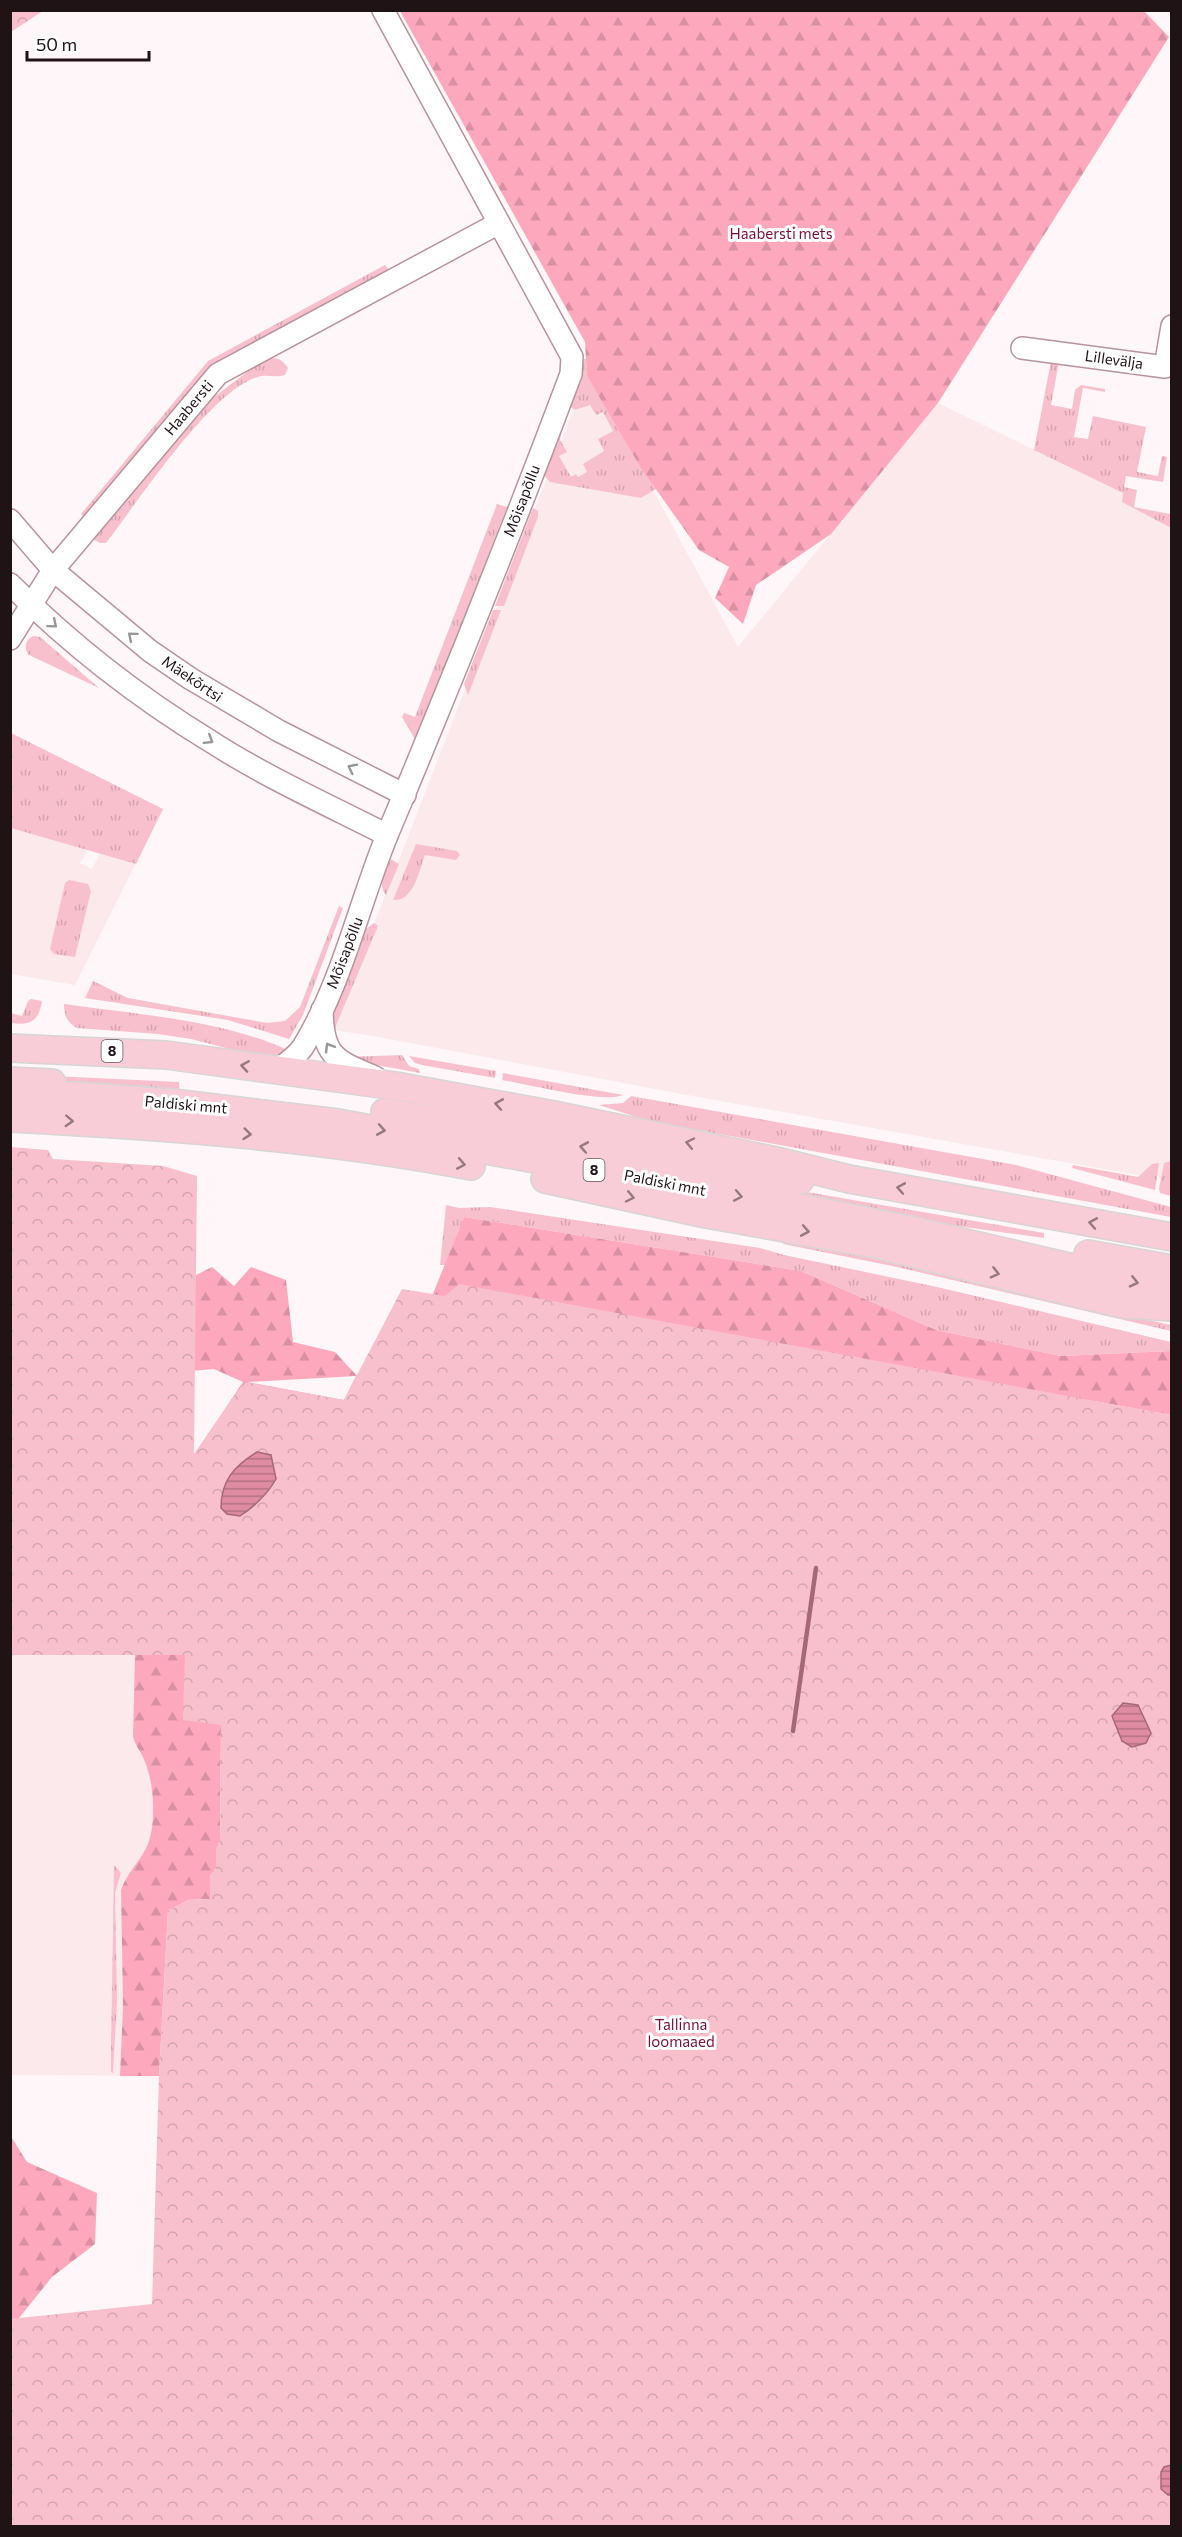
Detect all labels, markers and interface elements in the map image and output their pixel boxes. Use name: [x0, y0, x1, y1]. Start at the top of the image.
scale bar: [27, 24, 148, 62]
text: 50 m: [36, 33, 77, 55]
park label: Haabersti mets: [730, 224, 833, 242]
street label: Lillevälja: [1084, 346, 1144, 372]
street label: Haabersti: [160, 376, 216, 439]
street label: Mõisapõllu: [499, 462, 543, 539]
one-way arrow: [46, 617, 57, 628]
one-way arrow: [128, 632, 139, 643]
street label: Mäekõrtsi: [159, 651, 226, 705]
one-way arrow: [203, 733, 213, 745]
one-way arrow: [348, 764, 359, 776]
street label: Mõisapõllu: [322, 914, 366, 991]
road number: 8: [102, 1040, 122, 1062]
one-way arrow: [325, 1043, 337, 1053]
one-way arrow: [240, 1061, 249, 1073]
street label: Paldiski mnt: [144, 1091, 228, 1117]
one-way arrow: [494, 1098, 504, 1111]
one-way arrow: [64, 1115, 73, 1128]
one-way arrow: [376, 1123, 386, 1136]
one-way arrow: [242, 1127, 252, 1140]
one-way arrow: [685, 1137, 695, 1150]
one-way arrow: [579, 1141, 589, 1154]
one-way arrow: [456, 1157, 466, 1170]
road number: 8: [584, 1159, 604, 1181]
street label: Paldiski mnt: [623, 1165, 708, 1199]
one-way arrow: [897, 1182, 907, 1195]
one-way arrow: [733, 1189, 743, 1202]
one-way arrow: [624, 1190, 634, 1203]
one-way arrow: [1089, 1217, 1098, 1229]
one-way arrow: [800, 1225, 809, 1237]
one-way arrow: [990, 1266, 1000, 1279]
one-way arrow: [1129, 1275, 1139, 1288]
park label: Tallinna loomaaed: [647, 2015, 715, 2050]

